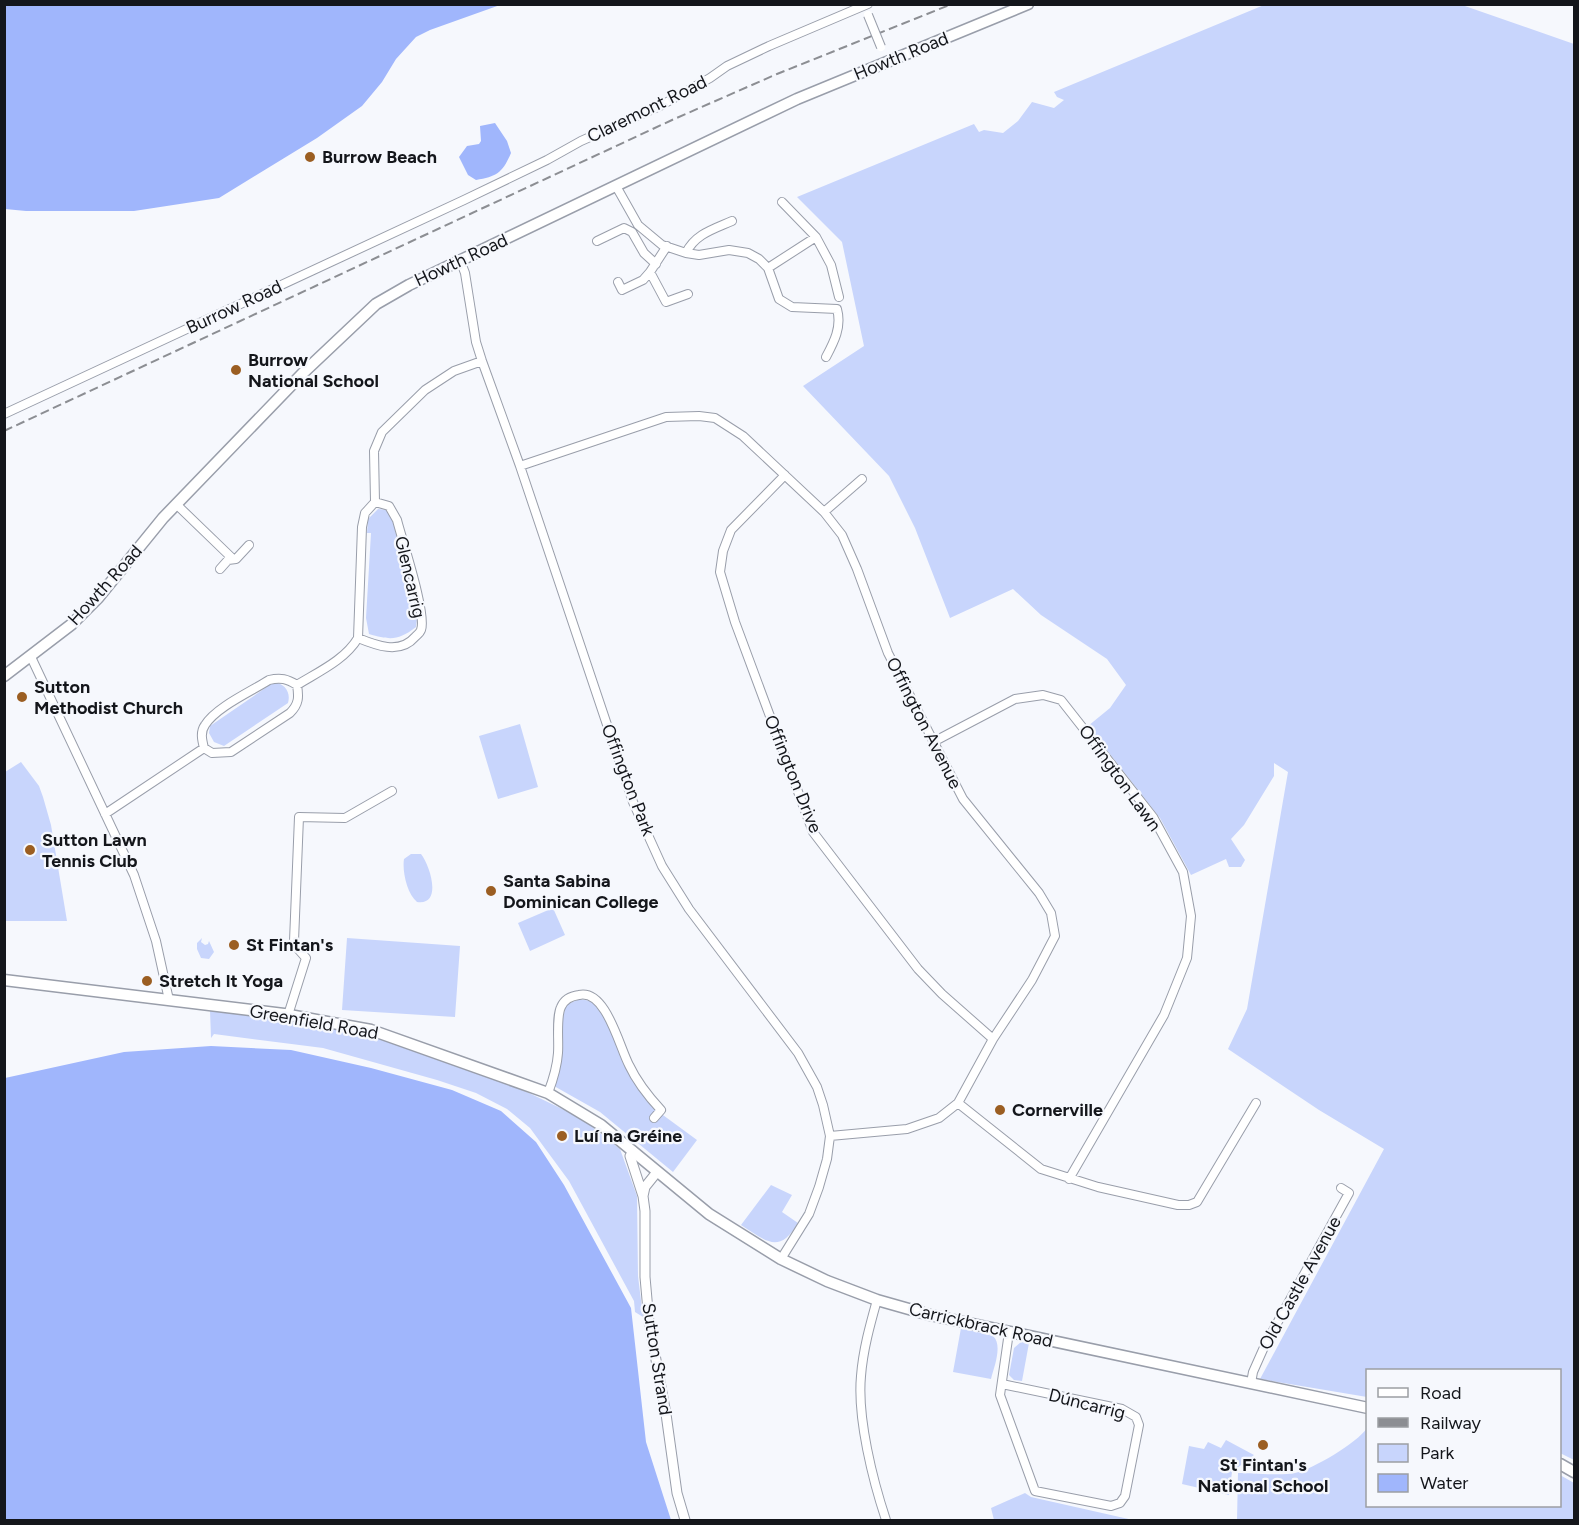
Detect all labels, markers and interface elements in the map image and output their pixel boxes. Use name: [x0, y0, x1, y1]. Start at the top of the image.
street label: Howth Road: [850, 27, 952, 85]
street label: Claremont Road: [584, 71, 710, 147]
place label: Burrow Beach: [322, 146, 437, 168]
marker: Burrow Beach: [303, 150, 317, 164]
street label: Howth Road: [411, 229, 511, 291]
street label: Burrow Road: [182, 275, 286, 339]
place label: Burrow National School: [248, 349, 379, 392]
marker: Burrow National School: [229, 363, 243, 377]
street label: Glencarrig: [390, 534, 430, 620]
street label: Howth Road: [63, 540, 147, 630]
street label: Offington Avenue: [881, 654, 967, 793]
place label: Sutton Methodist Church: [34, 676, 183, 719]
marker: Sutton Methodist Church: [15, 690, 29, 704]
street label: Offington Drive: [759, 712, 827, 836]
street label: Offington Lawn: [1074, 720, 1166, 836]
street label: Offington Park: [597, 721, 660, 839]
place label: Sutton Lawn Tennis Club: [42, 829, 147, 872]
marker: Sutton Lawn Tennis Club: [23, 843, 37, 857]
place label: Santa Sabina Dominican College: [503, 870, 658, 913]
marker: Santa Sabina Dominican College: [484, 884, 498, 898]
place label: St Fintan's: [246, 934, 334, 956]
marker: St Fintan's: [227, 938, 241, 952]
place label: Stretch It Yoga: [159, 970, 283, 992]
marker: Stretch It Yoga: [140, 974, 154, 988]
street label: Greenfield Road: [248, 1000, 380, 1044]
place label: Cornerville: [1012, 1099, 1103, 1121]
marker: Cornerville: [993, 1103, 1007, 1117]
place label: Luí na Gréine: [574, 1125, 682, 1147]
marker: Luí na Gréine: [555, 1129, 569, 1143]
street label: Old Castle Avenue: [1254, 1212, 1346, 1354]
street label: Carrickbrack Road: [907, 1298, 1055, 1352]
street label: Sutton Strand: [637, 1301, 677, 1417]
legend: [1366, 1369, 1561, 1507]
text: Road: [1420, 1382, 1461, 1404]
street label: Dúncarrig: [1046, 1384, 1128, 1424]
text: Railway: [1420, 1412, 1482, 1434]
marker: St Fintan's National School: [1256, 1438, 1270, 1452]
text: Park: [1420, 1442, 1455, 1464]
place label: St Fintan's National School: [1198, 1454, 1328, 1497]
text: Water: [1420, 1472, 1468, 1494]

